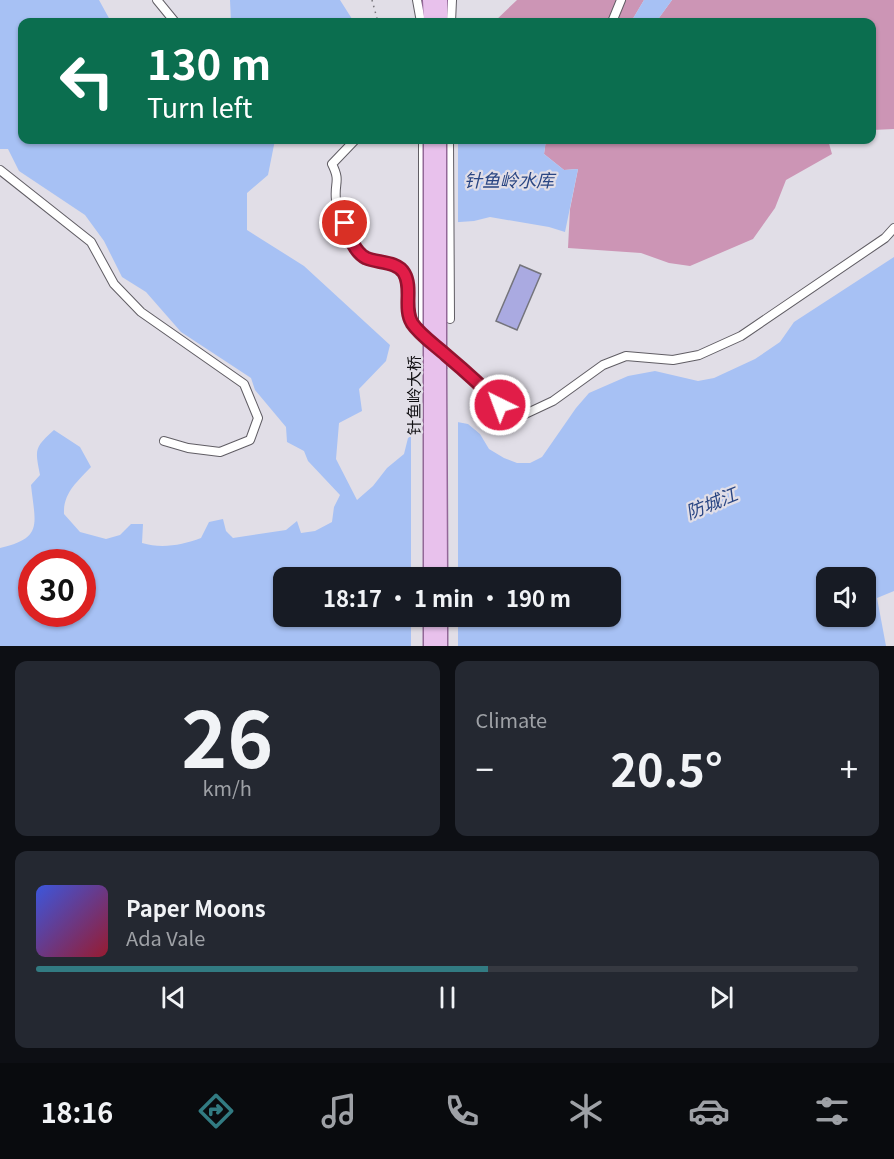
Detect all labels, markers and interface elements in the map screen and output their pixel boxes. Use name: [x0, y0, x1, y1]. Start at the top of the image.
text: 130 m: [147, 31, 271, 92]
icon: left: [48, 42, 126, 120]
text: Turn left: [147, 87, 253, 126]
water label: 针鱼岭水库: [464, 166, 557, 192]
pin: [319, 197, 370, 248]
icon: arrive: [328, 206, 361, 239]
street label: 针鱼岭大桥: [401, 355, 425, 435]
position arrow: [468, 373, 532, 437]
water label: 防城江: [681, 479, 743, 524]
speed limit sign: 30: [18, 549, 96, 627]
map controls: [816, 567, 876, 627]
button: sound: [816, 567, 876, 627]
text: 18:17 · 1 min · 190 m: [323, 581, 571, 613]
text: 26: [181, 678, 273, 790]
text: Climate: [476, 705, 547, 734]
text: 20.5°: [611, 735, 723, 800]
text: −: [476, 744, 494, 792]
text: +: [840, 744, 858, 792]
text: km/h: [202, 773, 252, 802]
text: Paper Moons: [126, 891, 266, 923]
text: Ada Vale: [126, 923, 205, 952]
icon: previous: [157, 981, 190, 1014]
icon: pause: [431, 981, 464, 1014]
icon: next: [705, 981, 738, 1014]
icon: directions: [195, 1090, 237, 1132]
icon: music: [318, 1090, 360, 1132]
icon: phone: [441, 1090, 483, 1132]
icon: climate: [565, 1090, 607, 1132]
icon: car: [688, 1090, 730, 1132]
icon: filters: [811, 1090, 853, 1132]
text: 18:16: [41, 1092, 113, 1131]

